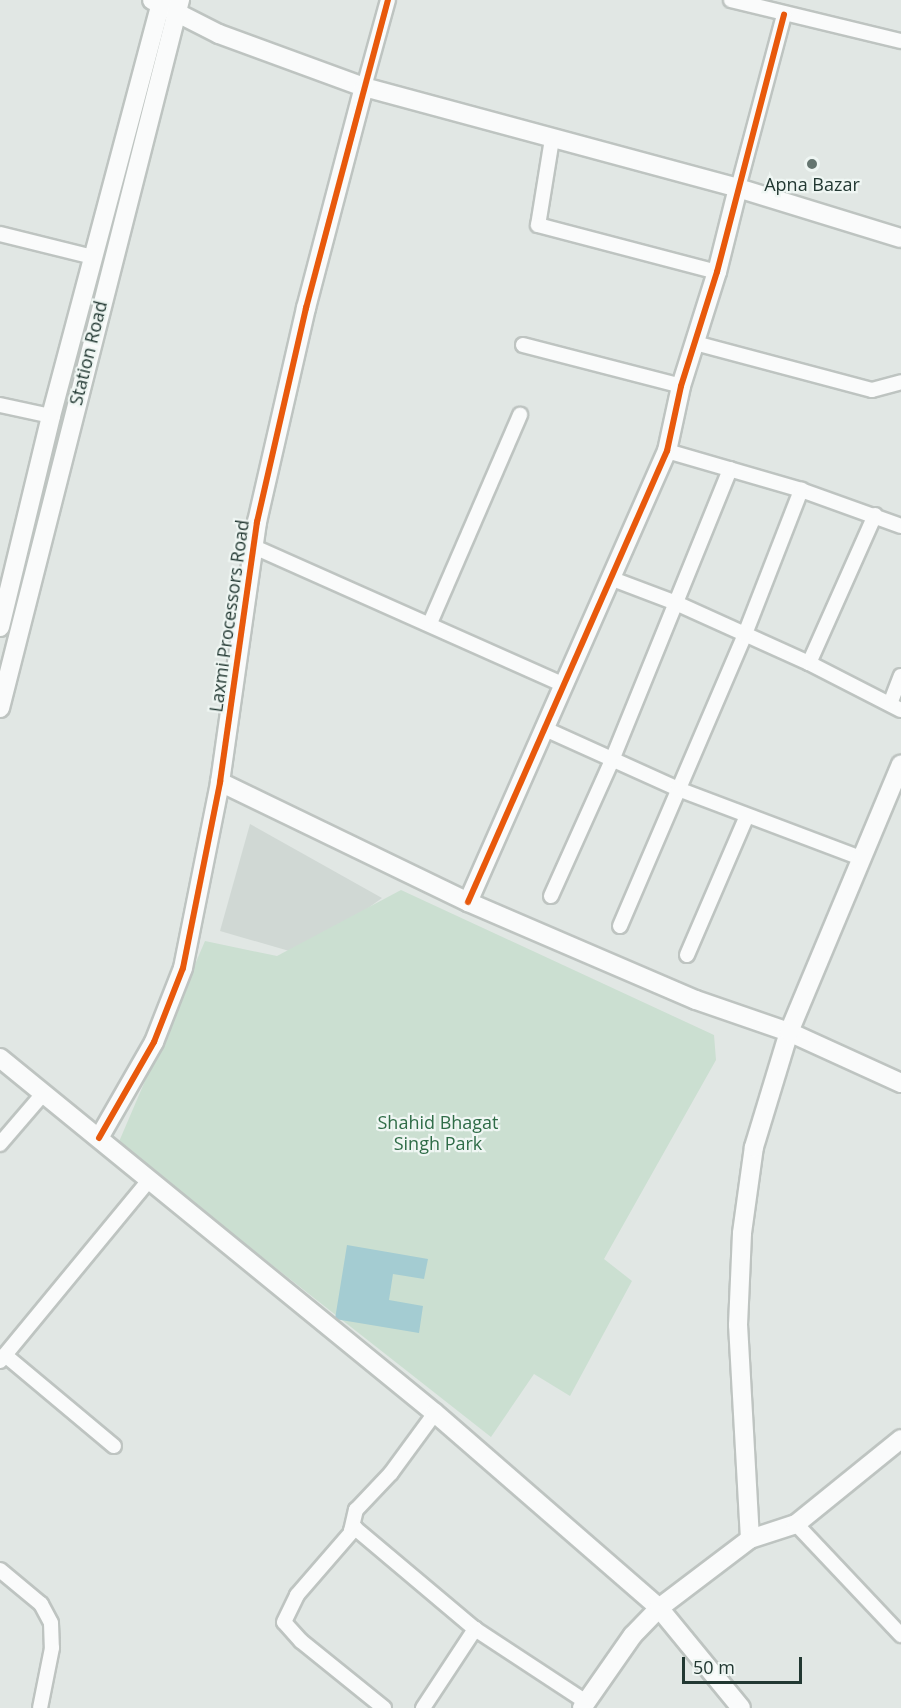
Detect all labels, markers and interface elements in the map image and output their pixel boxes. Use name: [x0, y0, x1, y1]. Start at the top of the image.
marker: Apna Bazar: [805, 157, 819, 171]
place label: Apna Bazar: [764, 173, 860, 195]
street label: Station Road: [65, 299, 111, 407]
street label: Laxmi Processors Road: [205, 518, 253, 714]
park label: Shahid Bhagat Singh Park: [377, 1112, 499, 1154]
scale bar: [685, 1645, 805, 1683]
text: 50 m: [693, 1655, 735, 1679]

